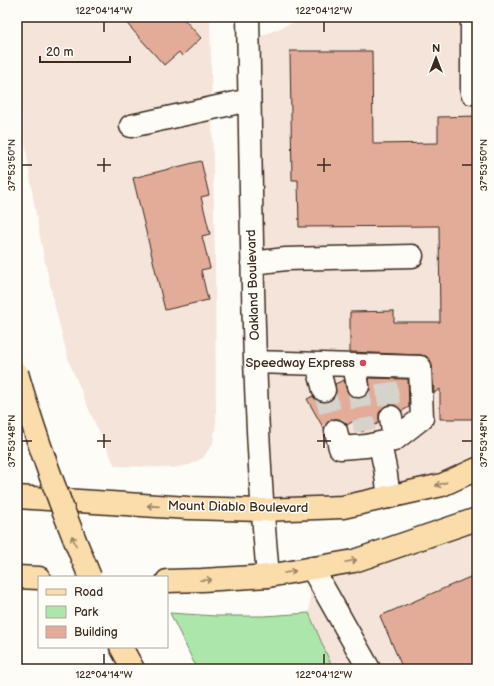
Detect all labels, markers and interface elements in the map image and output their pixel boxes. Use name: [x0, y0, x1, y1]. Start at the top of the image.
text: 122°04'14"W: [76, 5, 133, 17]
text: 122°04'12"W: [296, 5, 352, 17]
scale bar: [40, 38, 130, 64]
north arrow: [416, 38, 456, 78]
text: N: [432, 42, 440, 55]
text: 20 m: [46, 45, 73, 60]
text: 37°53'50"N: [6, 139, 18, 191]
text: 37°53'50"N: [478, 139, 490, 191]
street label: Oakland Boulevard: [243, 229, 263, 341]
place label: Speedway Express: [246, 355, 356, 371]
marker: Speedway Express: [358, 358, 368, 368]
text: 37°53'48"N: [6, 415, 18, 467]
text: 37°53'48"N: [478, 415, 490, 467]
one-way arrow: [435, 481, 448, 488]
street label: Mount Diablo Boulevard: [168, 498, 308, 516]
one-way arrow: [147, 503, 160, 510]
one-way arrow: [70, 535, 78, 547]
one-way arrow: [344, 557, 357, 565]
one-way arrow: [283, 568, 296, 576]
legend: [38, 576, 168, 648]
one-way arrow: [199, 576, 212, 584]
text: Road: [74, 585, 103, 600]
text: Park: [74, 605, 98, 620]
text: Building: [74, 625, 118, 640]
text: 122°04'14"W: [76, 669, 133, 681]
text: 122°04'12"W: [296, 669, 352, 681]

